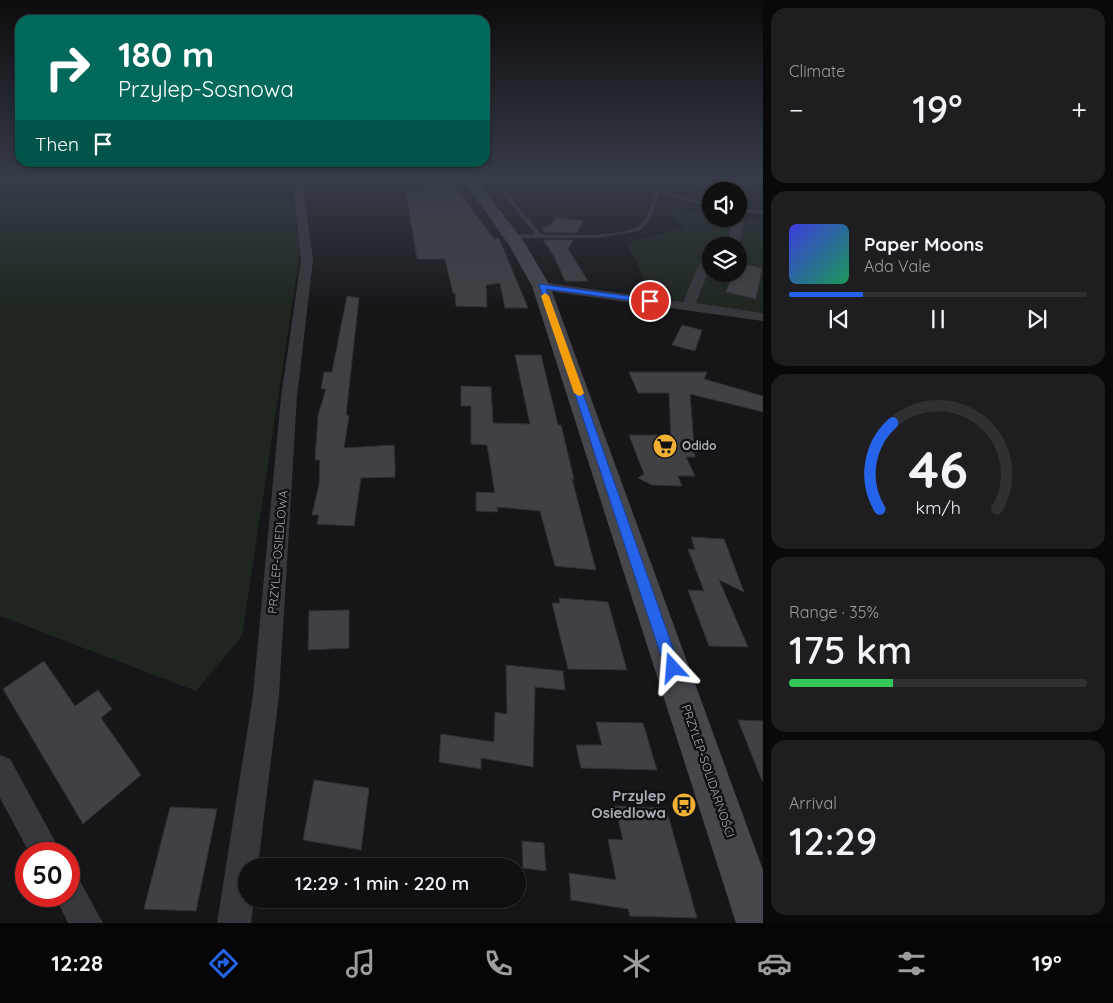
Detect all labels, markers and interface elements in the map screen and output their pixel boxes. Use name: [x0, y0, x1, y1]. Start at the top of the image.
text: 180 m: [118, 32, 214, 76]
icon: right: [35, 35, 100, 100]
text: Climate: [789, 61, 845, 81]
text: Przylep-Sosnowa: [118, 75, 294, 103]
text: 19°: [912, 85, 962, 133]
text: −: [789, 92, 804, 127]
text: +: [1071, 92, 1087, 127]
icon: arrive: [89, 130, 117, 158]
text: Then: [35, 132, 79, 156]
map controls: [702, 182, 747, 282]
button: sound: [702, 182, 747, 227]
text: Paper Moons: [864, 232, 984, 256]
button: layers: [702, 237, 747, 282]
text: Ada Vale: [864, 256, 931, 276]
pin: [629, 280, 671, 322]
icon: arrive: [636, 287, 664, 315]
icon: previous: [825, 305, 853, 333]
icon: pause: [924, 305, 952, 333]
icon: next: [1023, 305, 1051, 333]
supermarket icon: Odido: [652, 433, 678, 459]
text: 46: [908, 436, 968, 501]
place label: Odido: [682, 438, 717, 453]
street label: PRZYLEP-OSIEDLOWA: [265, 490, 290, 614]
text: km/h: [915, 496, 961, 518]
text: Range · 35%: [789, 602, 879, 622]
text: 175 km: [789, 626, 912, 674]
position arrow: [646, 641, 698, 693]
street label: PRZYLEP-SOLIDARNOŚCI: [679, 702, 738, 839]
place label: Przylep Osiedlowa: [591, 786, 666, 822]
bus stop icon: Przylep Osiedlowa: [671, 792, 697, 818]
text: Arrival: [789, 793, 837, 813]
text: 12:29: [789, 817, 877, 865]
speed limit sign: 50: [15, 842, 80, 907]
text: 12:29 · 1 min · 220 m: [295, 871, 469, 895]
icon: directions: [206, 946, 241, 981]
icon: music: [343, 946, 378, 981]
icon: phone: [481, 946, 516, 981]
icon: climate: [619, 946, 654, 981]
icon: car: [757, 946, 792, 981]
icon: filters: [894, 946, 929, 981]
text: 12:28: [51, 949, 103, 977]
text: 19°: [1032, 949, 1062, 977]

